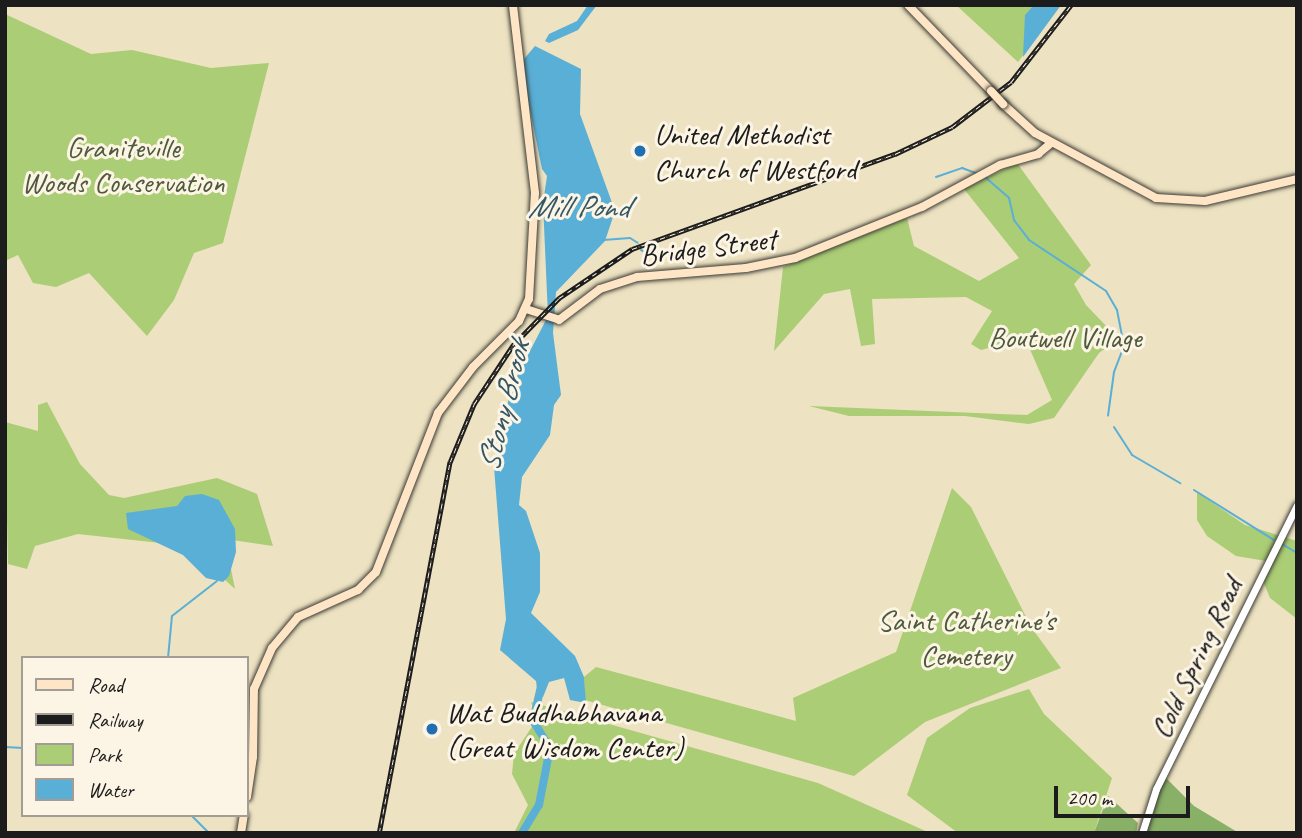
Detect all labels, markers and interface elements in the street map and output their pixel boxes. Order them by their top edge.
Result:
place label: United Methodist Church of Westford [654,116,857,186]
park label: Graniteville Woods Conservation [22,129,224,200]
marker: United Methodist Church of Westford [632,143,648,159]
water label: Mill Pond [528,188,628,226]
street label: Bridge Street [638,221,778,273]
park label: Boutwell Village [989,319,1141,355]
water label: Stony Brook [469,337,539,475]
street label: Cold Spring Road [1142,572,1250,744]
park label: Saint Catherine's Cemetery [877,602,1055,672]
legend [21,656,248,817]
text: Road [88,672,123,698]
place label: Wat Buddhabhavana (Great Wisdom Center) [446,694,683,764]
text: Railway [88,707,142,733]
marker: Wat Buddhabhavana (Great Wisdom Center) [424,721,440,737]
text: Park [88,742,121,768]
scale bar [1057,772,1194,816]
text: Water [88,777,134,803]
text: 200 m [1067,785,1112,811]

